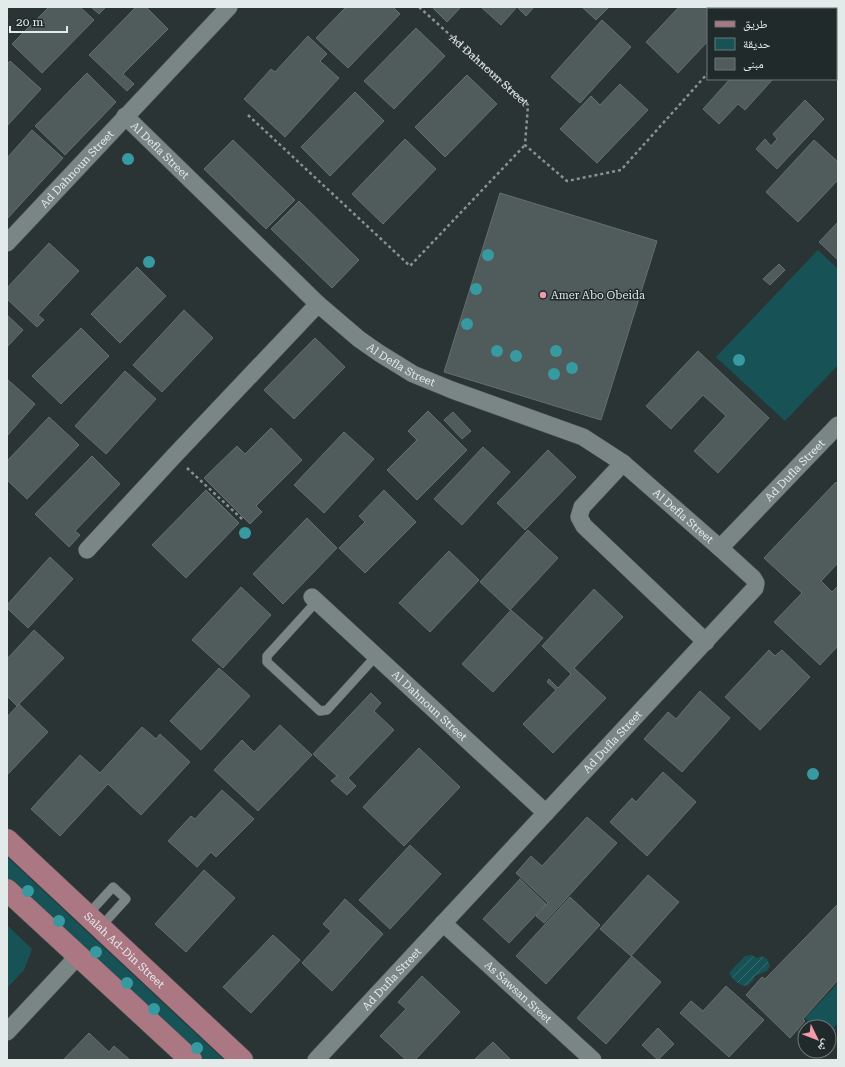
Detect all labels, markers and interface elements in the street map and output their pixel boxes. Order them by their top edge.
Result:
scale bar [10,8,67,34]
legend [707,8,837,80]
text: 20 m [16,15,43,29]
text: طريق [743,17,768,31]
street label: Ad Dahnoun Street [447,31,531,109]
text: حديقة [743,37,771,51]
text: مبنى [743,57,764,71]
street label: Al Defla Street [128,119,192,181]
street label: Ad Dahnoun Street [37,127,116,210]
place label: Amer Abo Obeida [551,289,645,302]
marker: Amer Abo Obeida [538,290,548,300]
street label: Al Defla Street [365,340,437,389]
street label: Ad Dufla Street [762,437,827,504]
street label: Al Defla Street [650,486,716,546]
street label: Al Dahnoun Street [389,668,470,744]
street label: Ad Dufla Street [580,708,644,775]
street label: Salah Ad-Din Street [82,909,167,991]
street label: Ad Dufla Street [359,945,424,1013]
street label: As Sawsan Sreet [482,958,555,1026]
north arrow [797,1019,837,1059]
text: ش [814,1036,833,1054]

